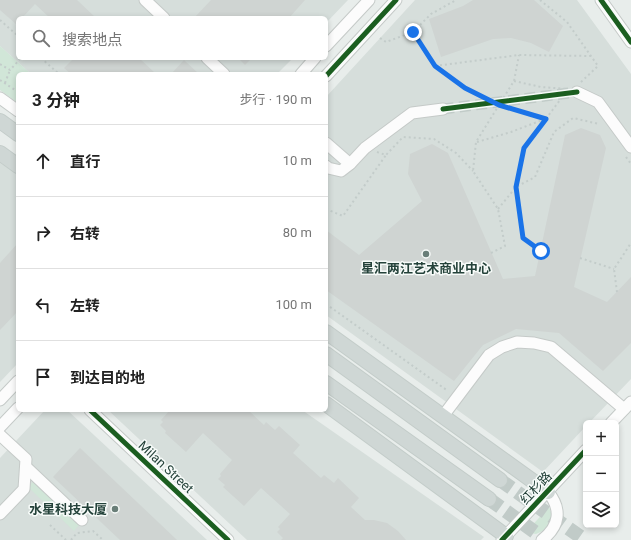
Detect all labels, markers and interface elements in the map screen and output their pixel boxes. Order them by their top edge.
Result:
search box [16,16,328,60]
route end [404,23,422,41]
icon: search [30,27,52,49]
text: 搜索地点 [62,31,122,49]
text: 3 分钟 [32,90,80,110]
text: 步行 · 190 m [240,92,312,107]
icon: ahead [32,150,54,172]
text: 直行 [70,153,100,171]
text: 10 m [283,153,312,168]
icon: right [32,222,54,244]
text: 右转 [70,225,100,243]
text: 80 m [283,225,312,240]
route start [532,242,550,260]
marker: 星汇两江艺术商业中心 [421,249,431,259]
place label: 星汇两江艺术商业中心 [361,261,491,276]
icon: left [32,294,54,316]
text: 左转 [70,297,100,315]
text: 100 m [275,297,312,312]
icon: arrive [32,366,54,388]
text: 到达目的地 [70,369,145,387]
map controls [583,420,619,528]
button: + [583,420,619,456]
street label: Milan Street [135,438,197,496]
button: − [583,456,619,492]
street label: 红杉路 [517,469,555,507]
button: layers [583,492,619,528]
place label: 水星科技大厦 [29,502,107,517]
marker: 水星科技大厦 [110,504,120,514]

